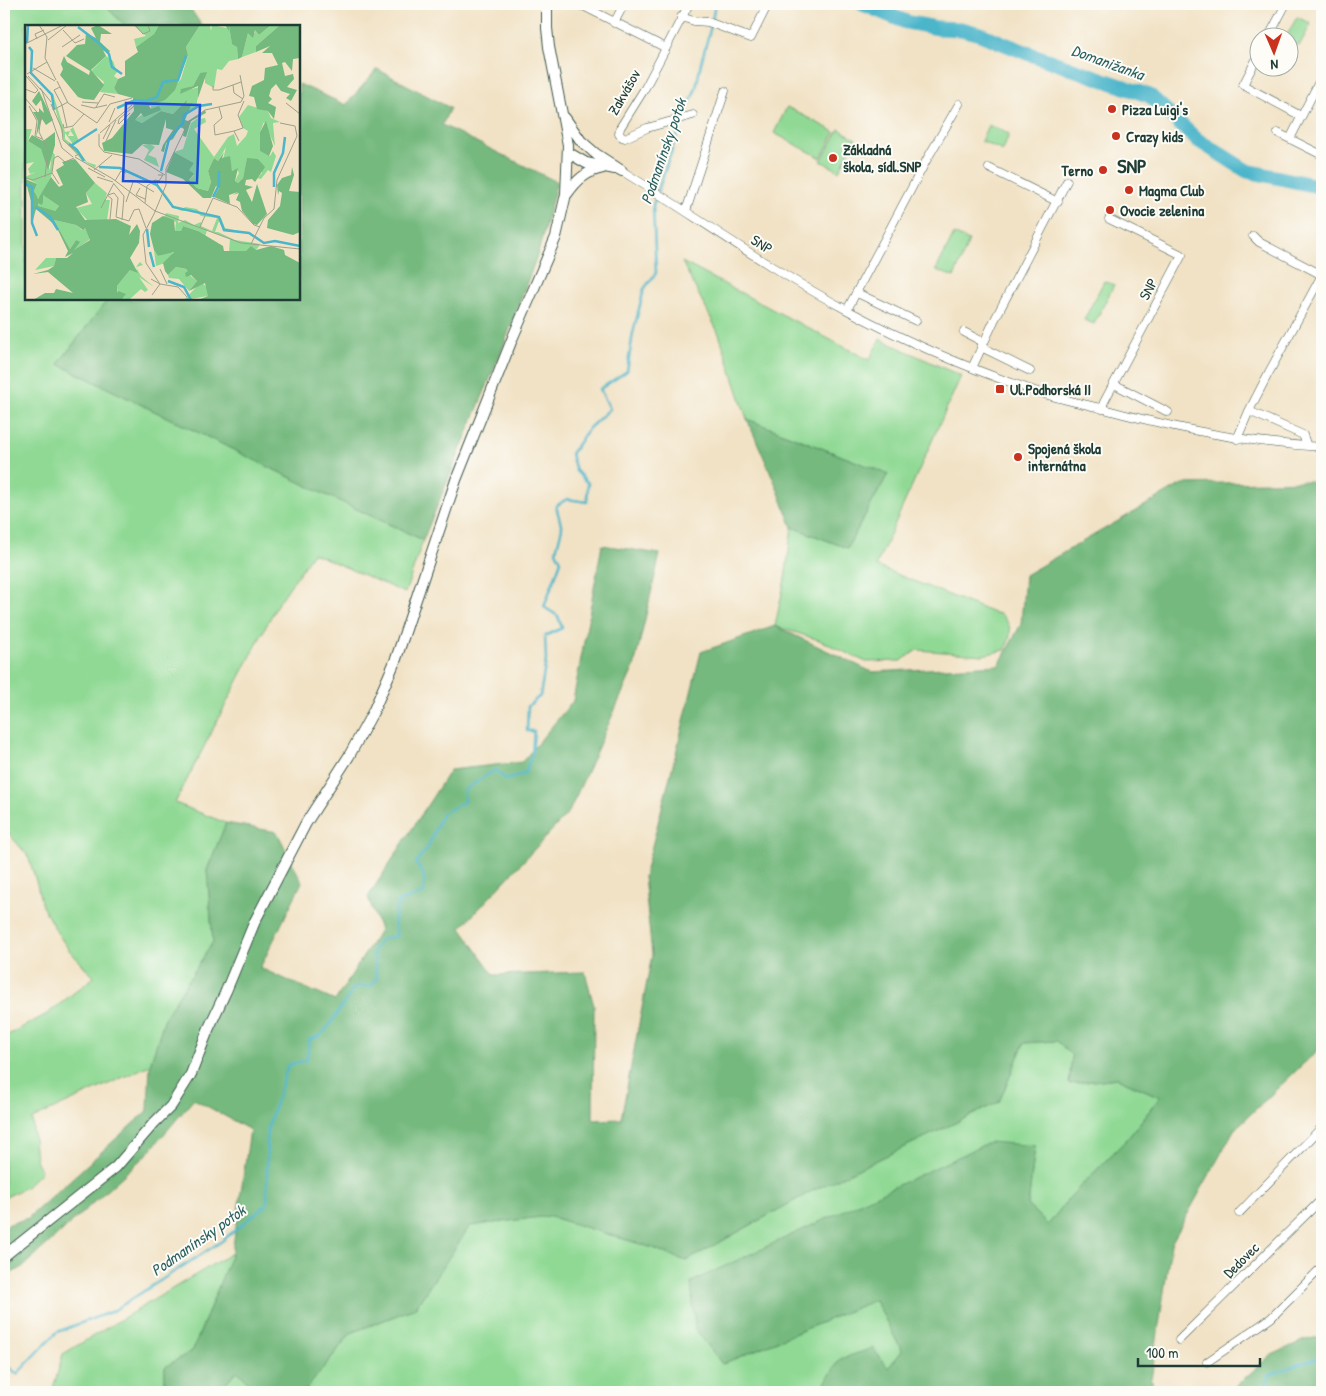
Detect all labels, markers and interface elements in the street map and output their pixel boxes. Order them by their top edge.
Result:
inset map [25,25,300,300]
north arrow [1248,28,1298,78]
water label: Domanižanka [1069,39,1149,86]
text: N [1270,56,1279,75]
street label: Zakvášov [603,65,645,119]
water label: Podmanínsky potok [635,94,692,207]
place label: Pizza Luigi's [1122,99,1188,121]
marker: Pizza Luigi's [1106,103,1118,115]
place label: Crazy kids [1126,126,1184,148]
marker: Crazy kids [1110,130,1122,142]
place label: Základná škola, sídl.SNP [843,139,922,177]
marker: Základná škola, sídl.SNP [827,152,839,164]
district label: SNP [1117,152,1147,179]
place label: Terno [1060,160,1093,181]
marker: Terno [1097,164,1109,176]
place label: Magma Club [1139,180,1204,202]
marker: Magma Club [1123,184,1135,196]
place label: Ovocie zelenina [1120,200,1204,221]
marker: Ovocie zelenina [1104,204,1116,216]
street label: SNP [747,229,777,259]
street label: SNP [1134,274,1162,304]
place label: Ul.Podhorská II [1010,379,1091,400]
marker: Ul.Podhorská II [994,383,1006,395]
place label: Spojená škola internátna [1028,438,1101,476]
marker: Spojená škola internátna [1012,451,1024,463]
water label: Podmanínsky potok [146,1198,251,1281]
street label: Dedovec [1218,1237,1264,1283]
scale bar [1138,1336,1261,1368]
text: 100 m [1146,1342,1179,1363]

